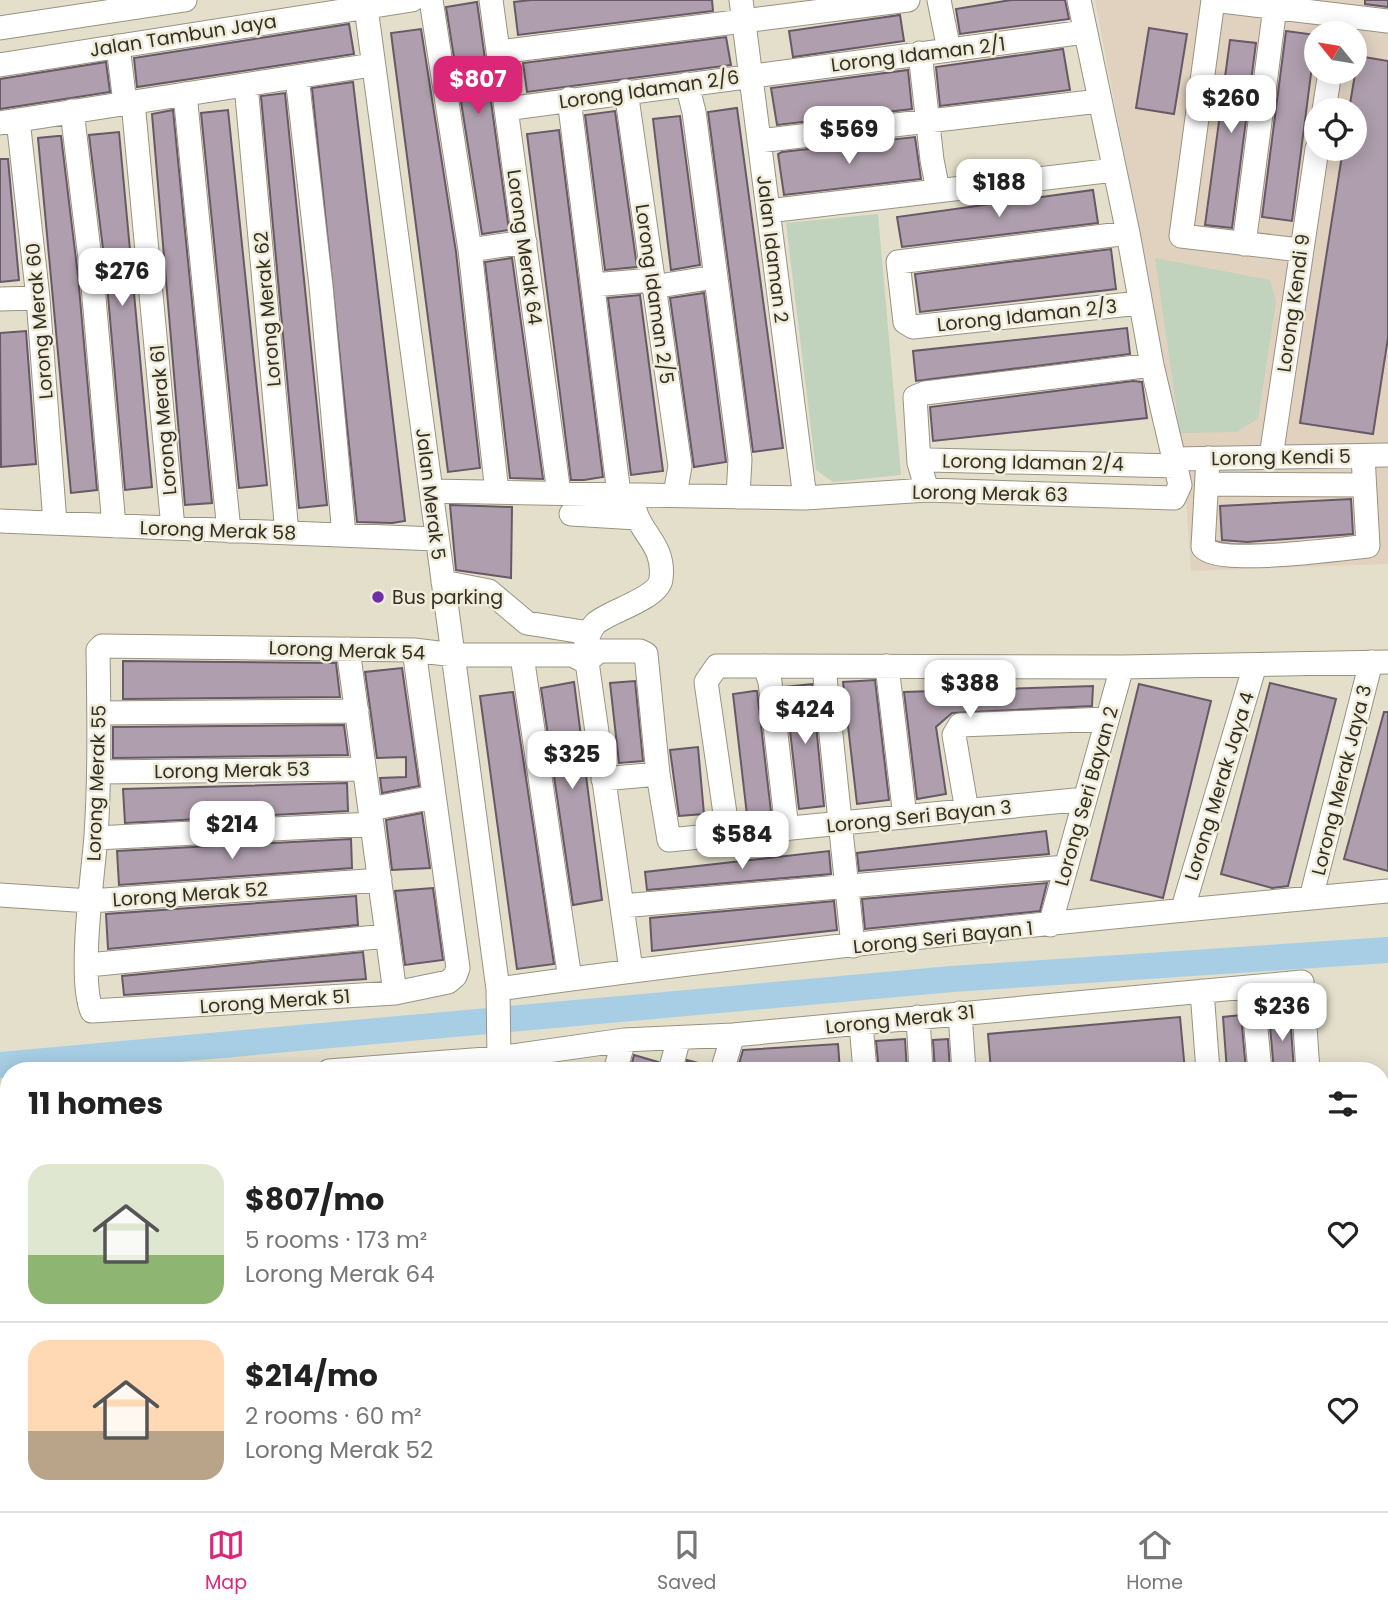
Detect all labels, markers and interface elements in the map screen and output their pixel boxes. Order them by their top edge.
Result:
street label: Jalan Tambun Jaya [88,7,279,64]
north arrow [1304,21,1367,84]
map controls [1304,21,1367,161]
street label: Lorong Idaman 2/1 [829,30,1007,79]
pin: $807 [437,57,519,116]
text: $807 [449,63,507,95]
street label: Lorong Idaman 2/6 [557,63,741,116]
pin: $260 [1190,76,1272,135]
text: $260 [1202,82,1260,114]
button: locate [1304,98,1367,161]
pin: $569 [808,106,890,166]
text: $569 [820,113,878,145]
pin: $188 [958,160,1040,219]
text: $188 [972,166,1026,198]
street label: Lorong Merak 64 [500,168,549,327]
street label: Jalan Idaman 2 [750,174,795,325]
street label: Lorong Idaman 2/5 [628,202,681,386]
street label: Lorong Merak 62 [247,230,288,388]
street label: Lorong Kendi 9 [1270,232,1317,374]
street label: Lorong Merak 60 [19,242,60,400]
pin: $276 [81,248,163,308]
text: $276 [94,255,150,287]
street label: Lorong Idaman 2/3 [936,293,1118,338]
street label: Lorong Merak 61 [143,344,184,496]
street label: Jalan Merak 5 [409,427,452,561]
street label: Lorong Kendi 5 [1211,443,1351,472]
street label: Lorong Idaman 2/4 [942,447,1124,478]
street label: Lorong Merak 63 [912,479,1068,508]
street label: Lorong Merak 58 [139,514,297,547]
place label: Bus parking [392,584,503,611]
marker: Bus parking [370,589,386,605]
street label: Lorong Merak 54 [268,634,426,667]
pin: $388 [929,660,1011,720]
text: $388 [941,667,999,699]
street label: Lorong Merak Jaya 3 [1305,682,1378,878]
pin: $424 [764,686,846,746]
street label: Lorong Merak Jaya 4 [1178,688,1261,884]
text: $424 [775,693,835,725]
street label: Lorong Seri Bayan 2 [1048,703,1125,889]
street label: Lorong Merak 55 [80,704,113,862]
pin: $325 [531,732,613,791]
text: $325 [543,738,601,770]
street label: Lorong Merak 53 [154,756,310,785]
street label: Lorong Seri Bayan 3 [825,793,1013,840]
pin: $214 [191,802,273,861]
text: $214 [206,808,258,840]
pin: $584 [701,812,783,871]
text: $584 [712,818,772,850]
street label: Lorong Merak 52 [112,876,269,913]
street label: Lorong Seri Bayan 1 [852,915,1034,960]
street label: Lorong Merak 51 [199,983,351,1020]
pin: $236 [1241,984,1323,1043]
text: $236 [1254,990,1310,1022]
street label: Lorong Merak 31 [824,998,976,1041]
text: 11 homes [28,1082,163,1125]
icon: filters [1324,1085,1362,1123]
text: $807/mo [245,1178,384,1221]
icon: home [84,1192,168,1276]
icon: heart [1324,1215,1362,1253]
text: 5 rooms · 173 m² [245,1224,427,1256]
text: Lorong Merak 64 [245,1258,435,1290]
text: $214/mo [245,1354,378,1397]
icon: home [84,1368,168,1452]
icon: heart [1324,1391,1362,1429]
text: 2 rooms · 60 m² [245,1400,422,1432]
text: Lorong Merak 52 [245,1434,433,1466]
tab: Map [205,1526,247,1597]
tab: Saved [657,1526,716,1597]
tab: Home [1126,1526,1183,1597]

